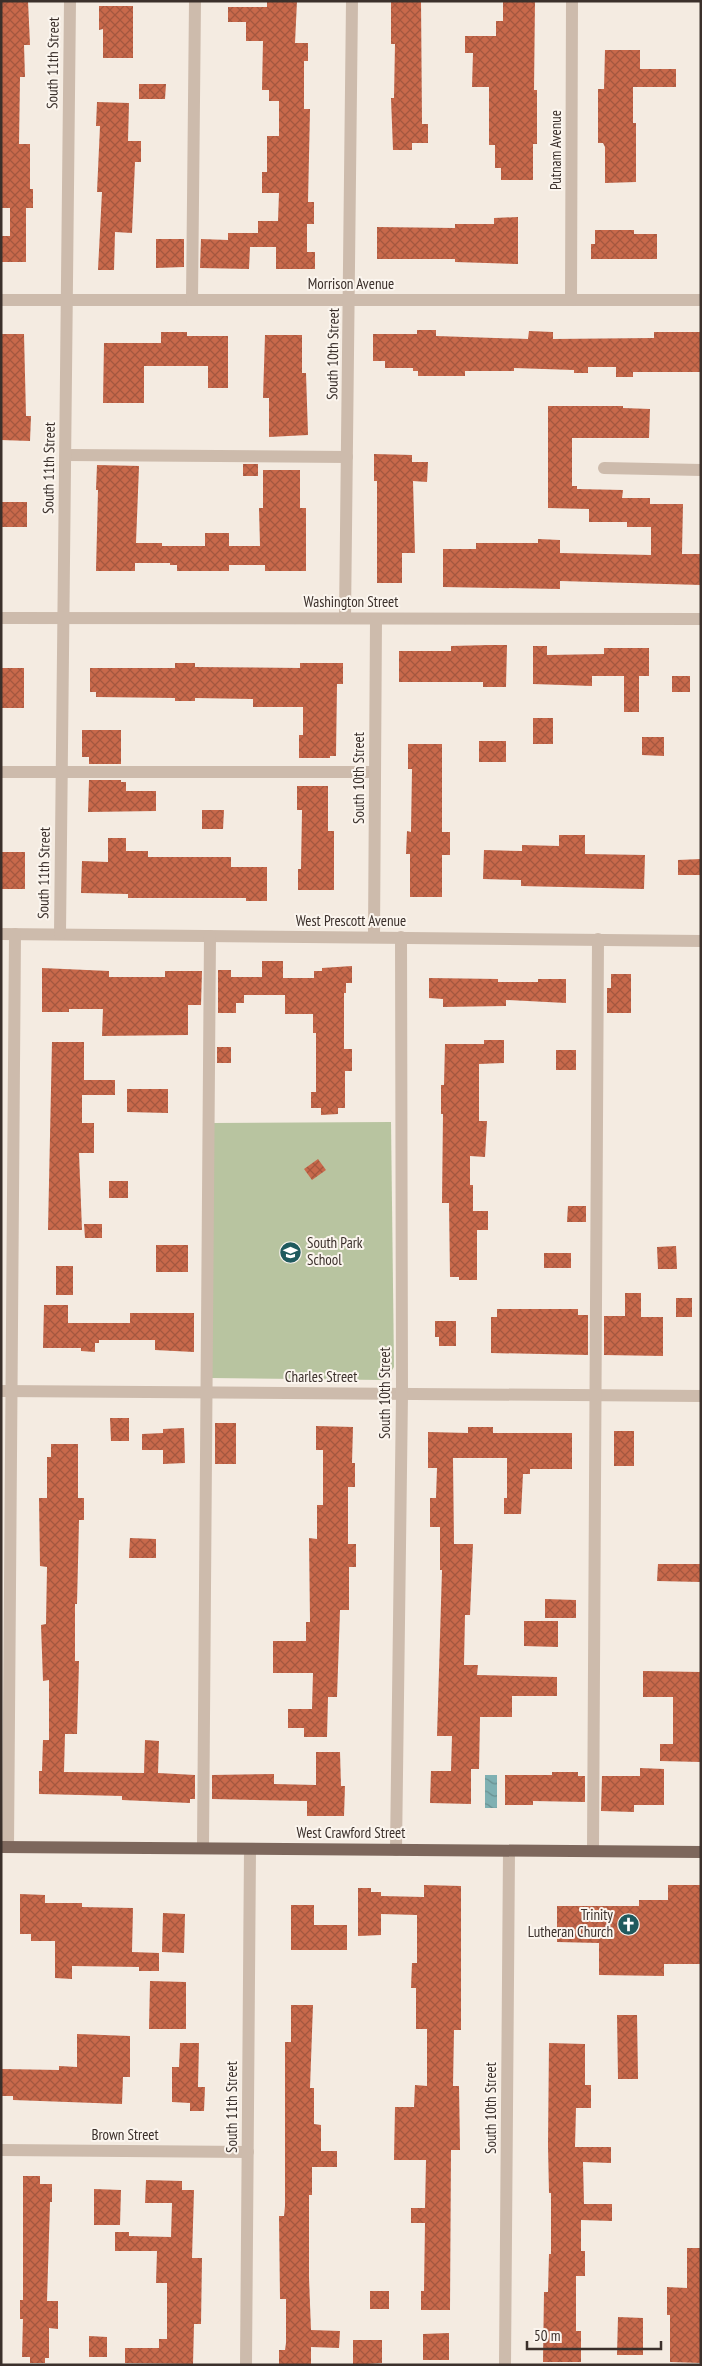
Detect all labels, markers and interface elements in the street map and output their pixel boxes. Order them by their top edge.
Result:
street label: South 11th Street [42,17,63,109]
street label: Putnam Avenue [546,110,565,190]
street label: Morrison Avenue [308,274,394,293]
street label: South 10th Street [322,308,343,400]
street label: South 11th Street [38,422,59,514]
street label: Washington Street [304,592,398,611]
street label: South 10th Street [349,732,368,824]
street label: South 11th Street [33,827,54,919]
street label: West Prescott Avenue [296,911,406,930]
place label: South Park School [307,1233,363,1269]
school or university icon: South Park School [279,1240,303,1264]
street label: South 10th Street [375,1347,394,1439]
street label: Charles Street [285,1367,357,1386]
street label: West Crawford Street [297,1823,405,1842]
place label: Trinity Lutheran Church [528,1905,613,1941]
church icon: Trinity Lutheran Church [617,1912,641,1936]
street label: South 11th Street [222,2061,241,2153]
street label: South 10th Street [481,2062,500,2154]
street label: Brown Street [91,2125,159,2144]
scale bar [527,2318,661,2350]
text: 50 m [534,2326,560,2345]

